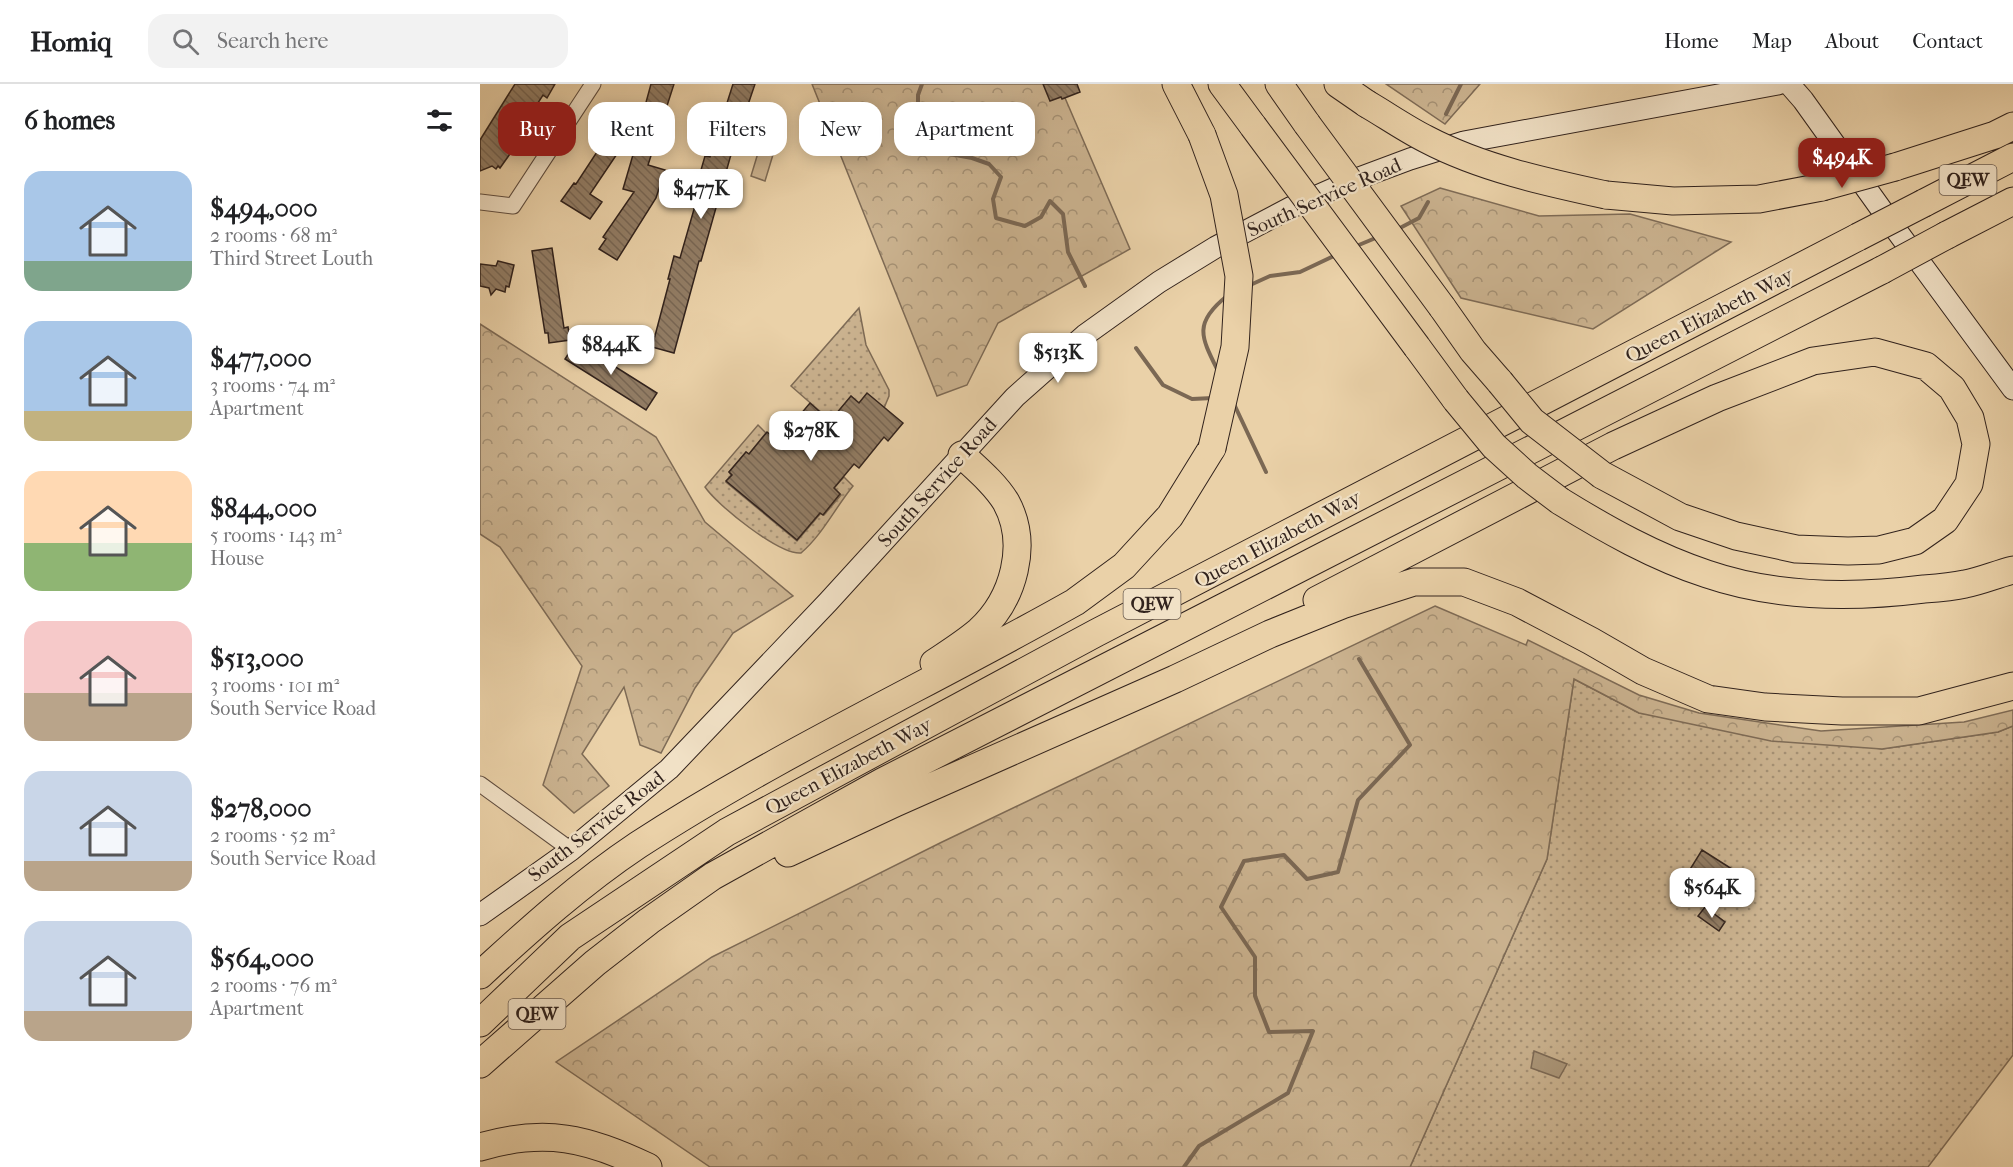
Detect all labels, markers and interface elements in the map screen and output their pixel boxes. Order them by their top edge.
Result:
search box [148,14,568,68]
text: Homiq [30,25,112,58]
icon: search [169,25,202,58]
text: Search here [217,28,328,54]
text: Home [1664,29,1719,53]
text: Map [1752,29,1792,53]
text: About [1825,29,1879,53]
text: Contact [1912,29,1983,53]
chip: Buy [498,102,576,156]
chip: Rent [588,102,675,156]
chip: Filters [687,102,787,156]
chip: New [799,102,882,156]
chip: Apartment [894,102,1035,156]
icon: filters [423,104,456,137]
text: 6 homes [24,105,115,136]
pin: $494K [1800,138,1884,189]
text: $494K [1812,146,1872,169]
street label: South Service Road [1244,153,1406,242]
road number: QEW [1940,165,1996,195]
pin: $477K [659,169,743,220]
text: $477K [673,177,729,200]
text: $494,000 [210,193,318,224]
icon: home [72,195,144,267]
text: 2 rooms · 68 m² [210,224,337,247]
text: Third Street Louth [210,247,373,270]
street label: Queen Elizabeth Way [1622,263,1798,368]
pin: $844K [569,325,653,376]
text: $844K [581,333,641,356]
pin: $513K [1016,333,1100,384]
text: $513K [1033,341,1083,364]
text: $477,000 [210,343,312,374]
icon: home [72,345,144,417]
text: 3 rooms · 74 m² [210,374,335,397]
text: Apartment [210,397,304,420]
pin: $278K [769,411,853,462]
street label: South Service Road [873,412,1002,552]
text: $278K [783,419,839,442]
street label: Queen Elizabeth Way [1190,485,1365,593]
text: $844,000 [210,493,317,524]
icon: home [72,495,144,567]
text: 5 rooms · 143 m² [210,524,342,547]
text: House [210,547,264,570]
road number: QEW [1124,589,1180,619]
text: $513,000 [210,643,304,674]
icon: home [72,645,144,717]
text: 3 rooms · 101 m² [210,674,339,697]
text: South Service Road [210,697,376,720]
street label: Queen Elizabeth Way [761,712,936,820]
street label: South Service Road [524,765,670,887]
text: $278,000 [210,793,312,824]
icon: home [72,795,144,867]
text: 2 rooms · 52 m² [210,824,335,847]
text: South Service Road [210,847,376,870]
pin: $564K [1670,868,1754,919]
text: $564K [1684,876,1740,899]
text: $564,000 [210,943,314,974]
icon: home [72,945,144,1017]
text: 2 rooms · 76 m² [210,974,337,997]
text: Apartment [210,997,304,1020]
road number: QEW [508,999,566,1029]

